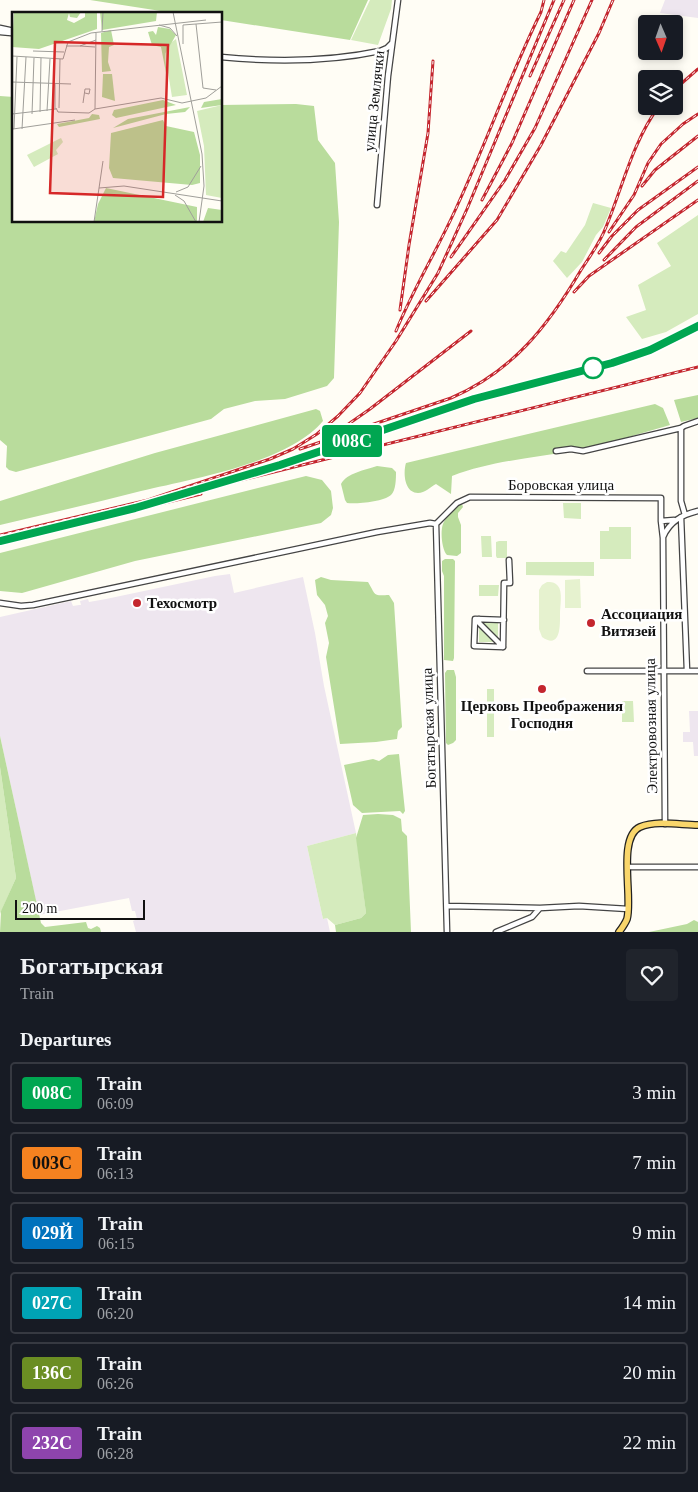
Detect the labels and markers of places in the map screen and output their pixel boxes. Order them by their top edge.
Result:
unlabelled marker [582,357,604,379]
place label: Техосмотр [147,595,217,611]
marker: Техосмотр [131,597,143,609]
place label: Ассоциация Витязей [601,606,682,639]
marker: Ассоциация Витязей [585,617,597,629]
marker: Церковь Преображения Господня [536,683,548,695]
place label: Церковь Преображения Господня [461,698,623,731]

